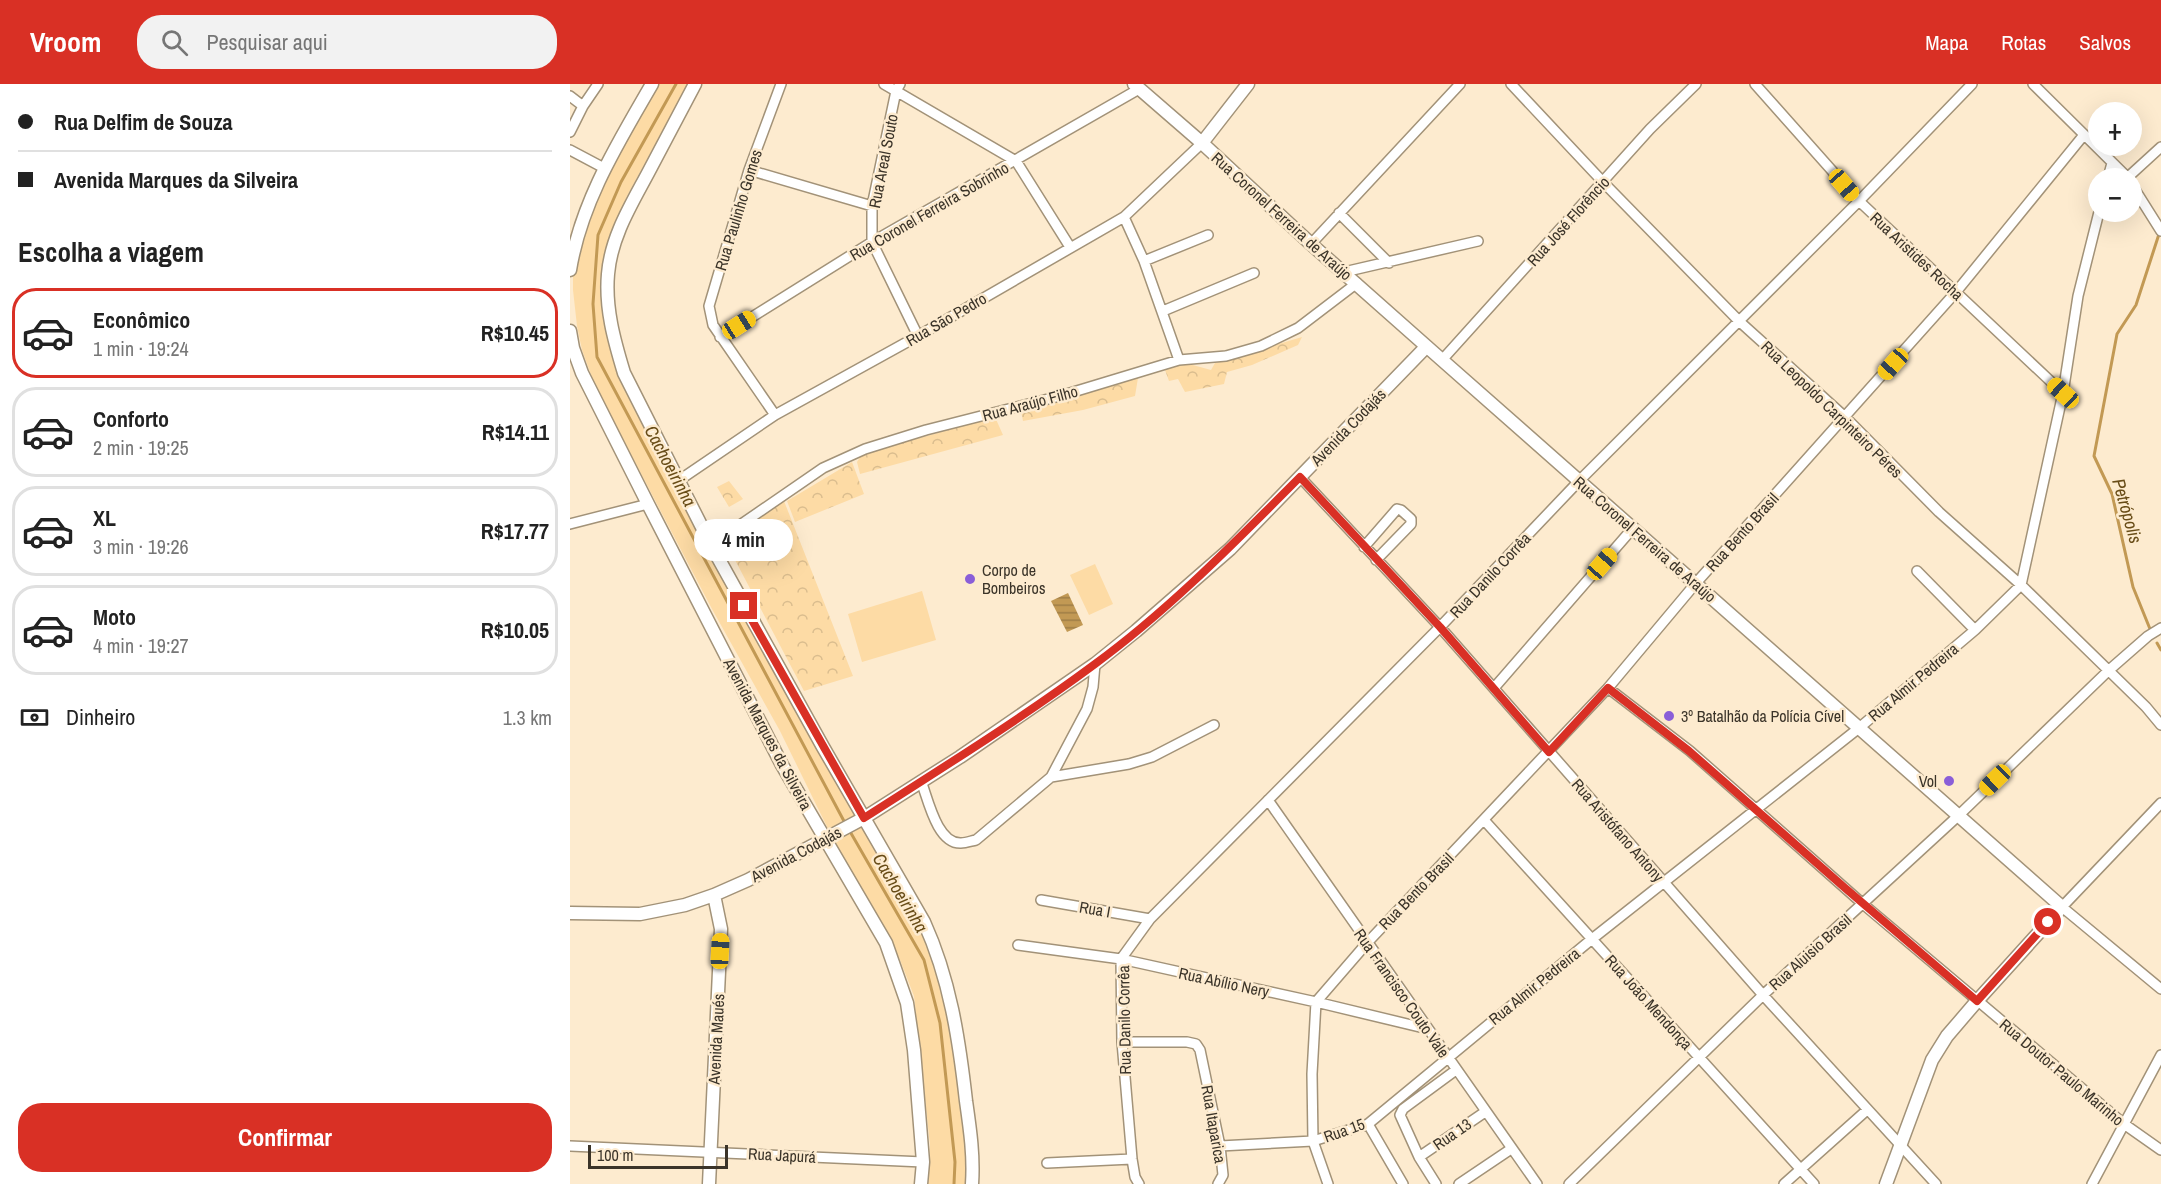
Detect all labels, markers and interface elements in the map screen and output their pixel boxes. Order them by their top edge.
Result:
search box [137,15,557,69]
text: Vroom [30,23,101,61]
icon: search [158,26,191,59]
text: Pesquisar aqui [206,27,328,57]
text: Mapa [1925,28,1968,57]
text: Rotas [2001,28,2046,57]
text: Salvos [2079,28,2131,57]
map controls [2088,102,2142,222]
button: + [2088,102,2142,156]
text: Rua Delfim de Souza [54,107,232,137]
street label: Rua Areal Souto [863,112,903,210]
street label: Rua Paulinho Gomes [709,147,767,273]
street label: Rua Coronel Ferreira de Araújo [1207,147,1357,285]
street label: Rua Coronel Ferreira Sobrinho [845,156,1013,266]
text: Avenida Marques da Silveira [54,165,298,195]
car [1825,166,1863,204]
button: − [2088,168,2142,222]
street label: Rua José Florêncio [1522,171,1614,271]
street label: Rua Aristides Rocha [1865,207,1969,306]
text: Escolha a viagem [18,234,204,270]
street label: Rua São Pedro [902,287,990,351]
text: Econômico [93,305,190,335]
icon: car [21,306,75,360]
car [719,308,759,342]
text: R$10.45 [481,318,549,348]
text: 1 min · 19:24 [93,335,189,362]
street label: Rua Leopoldo Carpinteiro Péres [1756,335,1908,483]
car [1874,345,1912,383]
car [2044,374,2082,412]
street label: Rua Araújo Filho [980,380,1080,426]
street label: Avenida Codajás [1305,383,1391,471]
text: Conforto [93,404,169,434]
icon: car [21,405,75,459]
text: R$14.11 [482,417,549,447]
water label: Cachoeirinha [639,421,702,511]
text: 2 min · 19:25 [93,434,189,461]
street label: Rua Coronel Ferreira de Araújo [1569,471,1721,607]
water label: Petrópolis [2106,475,2149,546]
street label: Rua Bento Brasil [1701,488,1783,576]
text: XL [93,503,116,533]
icon: car [21,504,75,558]
text: R$17.77 [481,516,549,546]
callout: 4 min [694,519,794,561]
text: 4 min [722,526,765,553]
street label: Rua Danilo Corrêa [1445,527,1536,623]
text: 3 min · 19:26 [93,533,189,560]
car [1583,545,1621,583]
place label: Corpo de Bombeiros [982,559,1045,599]
marker: Corpo de Bombeiros [963,572,977,586]
route end [730,592,757,619]
text: Moto [93,602,136,632]
icon: car [21,603,75,657]
text: R$10.05 [481,615,549,645]
text: 4 min · 19:27 [93,632,189,659]
street label: Rua Almir Pedreira [1863,637,1963,726]
street label: Avenida Marques da Silveira [718,653,818,814]
icon: cash [18,701,51,734]
text: Dinheiro [66,702,135,732]
text: 1.3 km [503,704,552,731]
place label: 3º Batalhão da Polícia Cível [1681,705,1844,727]
marker: 3º Batalhão da Polícia Cível [1662,709,1676,723]
car [1976,761,2014,799]
place label: Vol [1919,770,1937,792]
street label: Rua Aristófano Antony [1567,774,1669,887]
marker: Vol [1942,774,1956,788]
street label: Avenida Codajás [746,821,845,888]
water label: Cachoeirinha [867,848,934,937]
street label: Rua Bento Brasil [1374,848,1458,934]
street label: Rua I [1078,895,1112,923]
route start [2034,908,2061,935]
street label: Rua Aluisio Brasil [1764,909,1856,995]
street label: Rua Francisco Couto Vale [1349,924,1455,1062]
car [710,933,730,969]
street label: Rua Almir Pedreira [1484,942,1585,1030]
street label: Rua João Mendonça [1600,950,1698,1055]
street label: Rua Abílio Nery [1177,962,1272,1002]
street label: Rua Danilo Corrêa [1112,964,1136,1075]
street label: Avenida Maués [703,993,729,1086]
street label: Rua Doutor Paulo Marinho [1995,1013,2129,1131]
street label: Rua Itaparica [1196,1083,1232,1165]
button: Confirmar [18,1103,552,1172]
street label: Rua 15 [1320,1112,1368,1148]
street label: Rua 13 [1428,1113,1476,1155]
scale bar [588,1142,728,1170]
street label: Rua Japurá [748,1142,817,1168]
text: 100 m [597,1144,633,1166]

